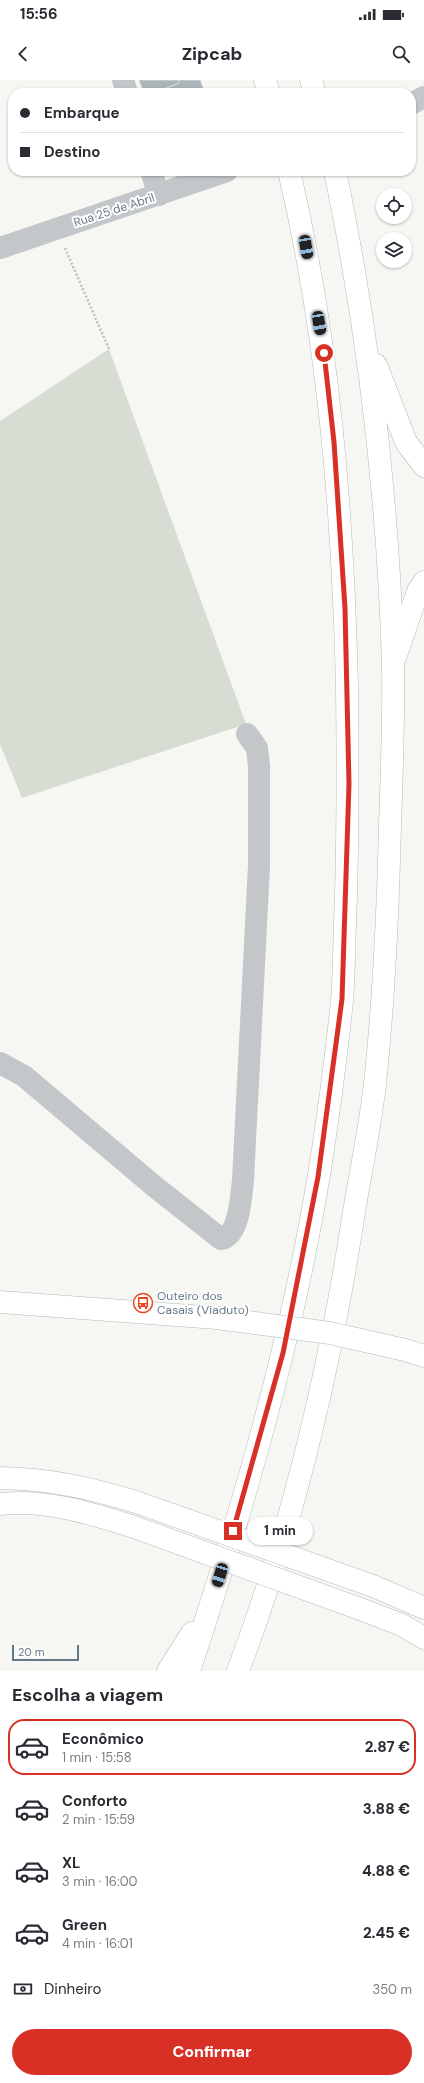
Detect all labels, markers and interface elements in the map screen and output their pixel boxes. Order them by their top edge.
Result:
text: 15:56 [20,4,57,24]
text: Zipcab [182,42,242,66]
icon: back [12,43,34,65]
icon: search [390,43,412,65]
text: Embarque [44,103,120,123]
text: Destino [44,142,100,162]
map controls [376,188,412,268]
button: locate [376,188,412,224]
street label: Rua 25 de Abril [72,189,156,231]
button: layers [376,232,412,268]
car [298,234,314,260]
car [311,310,327,336]
route start [315,344,333,362]
place label: Outeiro dos Casais (Viaduto) [157,1288,249,1318]
bus stop icon: Outeiro dos Casais (Viaduto) [132,1292,154,1314]
callout: 1 min [247,1517,313,1545]
route end [224,1522,242,1540]
text: 1 min [264,1522,296,1539]
car [211,1562,229,1588]
scale bar [12,1643,79,1662]
text: 20 m [18,1645,44,1659]
text: Escolha a viagem [12,1683,163,1707]
icon: car [14,1729,50,1765]
text: Econômico [62,1729,144,1749]
text: 2.87 € [365,1737,410,1757]
text: 1 min · 15:58 [62,1749,132,1766]
icon: car [14,1791,50,1827]
text: Conforto [62,1791,127,1811]
text: 3.88 € [363,1799,410,1819]
text: 2 min · 15:59 [62,1811,135,1828]
icon: car [14,1853,50,1889]
text: XL [62,1853,80,1873]
text: 4.88 € [362,1861,410,1881]
text: 3 min · 16:00 [62,1873,137,1890]
icon: car [14,1915,50,1951]
text: Green [62,1915,107,1935]
text: 2.45 € [363,1923,410,1943]
text: 4 min · 16:01 [62,1935,133,1952]
icon: cash [12,1978,34,2000]
text: Dinheiro [44,1979,101,1999]
text: 350 m [372,1981,412,1998]
button: Confirmar [12,2029,412,2075]

